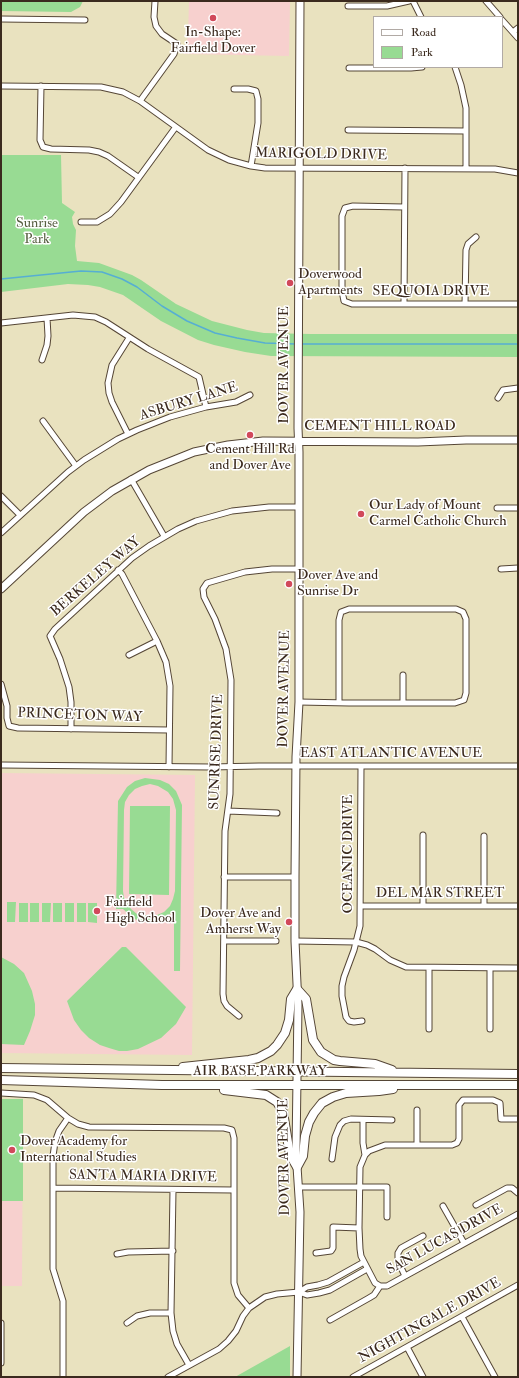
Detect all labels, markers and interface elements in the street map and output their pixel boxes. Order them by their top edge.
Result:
marker: In-Shape: Fairfield Dover [208,13,218,23]
legend [373,16,503,68]
place label: In-Shape: Fairfield Dover [170,25,256,58]
text: Road [411,25,436,40]
text: Park [411,45,433,60]
street label: MARIGOLD DRIVE [255,145,387,165]
park label: Sunrise Park [16,216,58,248]
place label: Doverwood Apartments [298,267,363,300]
marker: Doverwood Apartments [285,278,295,288]
street label: SEQUOIA DRIVE [373,284,489,300]
street label: DOVER AVENUE [277,306,293,424]
street label: ASBURY LANE [138,379,240,425]
street label: CEMENT HILL ROAD [304,419,456,435]
marker: Cement Hill Rd and Dover Ave [245,430,255,440]
place label: Cement Hill Rd and Dover Ave [205,442,295,474]
place label: Our Lady of Mount Carmel Catholic Church [369,498,507,530]
marker: Our Lady of Mount Carmel Catholic Church [356,509,366,519]
street label: BERKELEY WAY [48,533,144,621]
place label: Dover Ave and Sunrise Dr [297,568,378,600]
marker: Dover Ave and Sunrise Dr [284,579,294,589]
street label: DOVER AVENUE [276,630,294,748]
street label: SUNRISE DRIVE [207,694,227,810]
street label: PRINCETON WAY [17,705,143,727]
street label: EAST ATLANTIC AVENUE [300,746,482,762]
street label: OCEANIC DRIVE [341,795,357,913]
street label: DEL MAR STREET [376,886,504,902]
place label: Fairfield High School [105,895,175,928]
marker: Fairfield High School [92,906,102,916]
place label: Dover Ave and Amherst Way [200,906,281,938]
marker: Dover Ave and Amherst Way [284,917,294,927]
street label: AIR BASE PARKWAY [193,1064,327,1080]
street label: DOVER AVENUE [276,1098,294,1216]
place label: Dover Academy for International Studies [20,1134,137,1166]
marker: Dover Academy for International Studies [7,1145,17,1155]
street label: SANTA MARIA DRIVE [69,1167,217,1187]
street label: SAN LUCAS DRIVE [384,1201,506,1279]
street label: NIGHTINGALE DRIVE [356,1275,504,1367]

